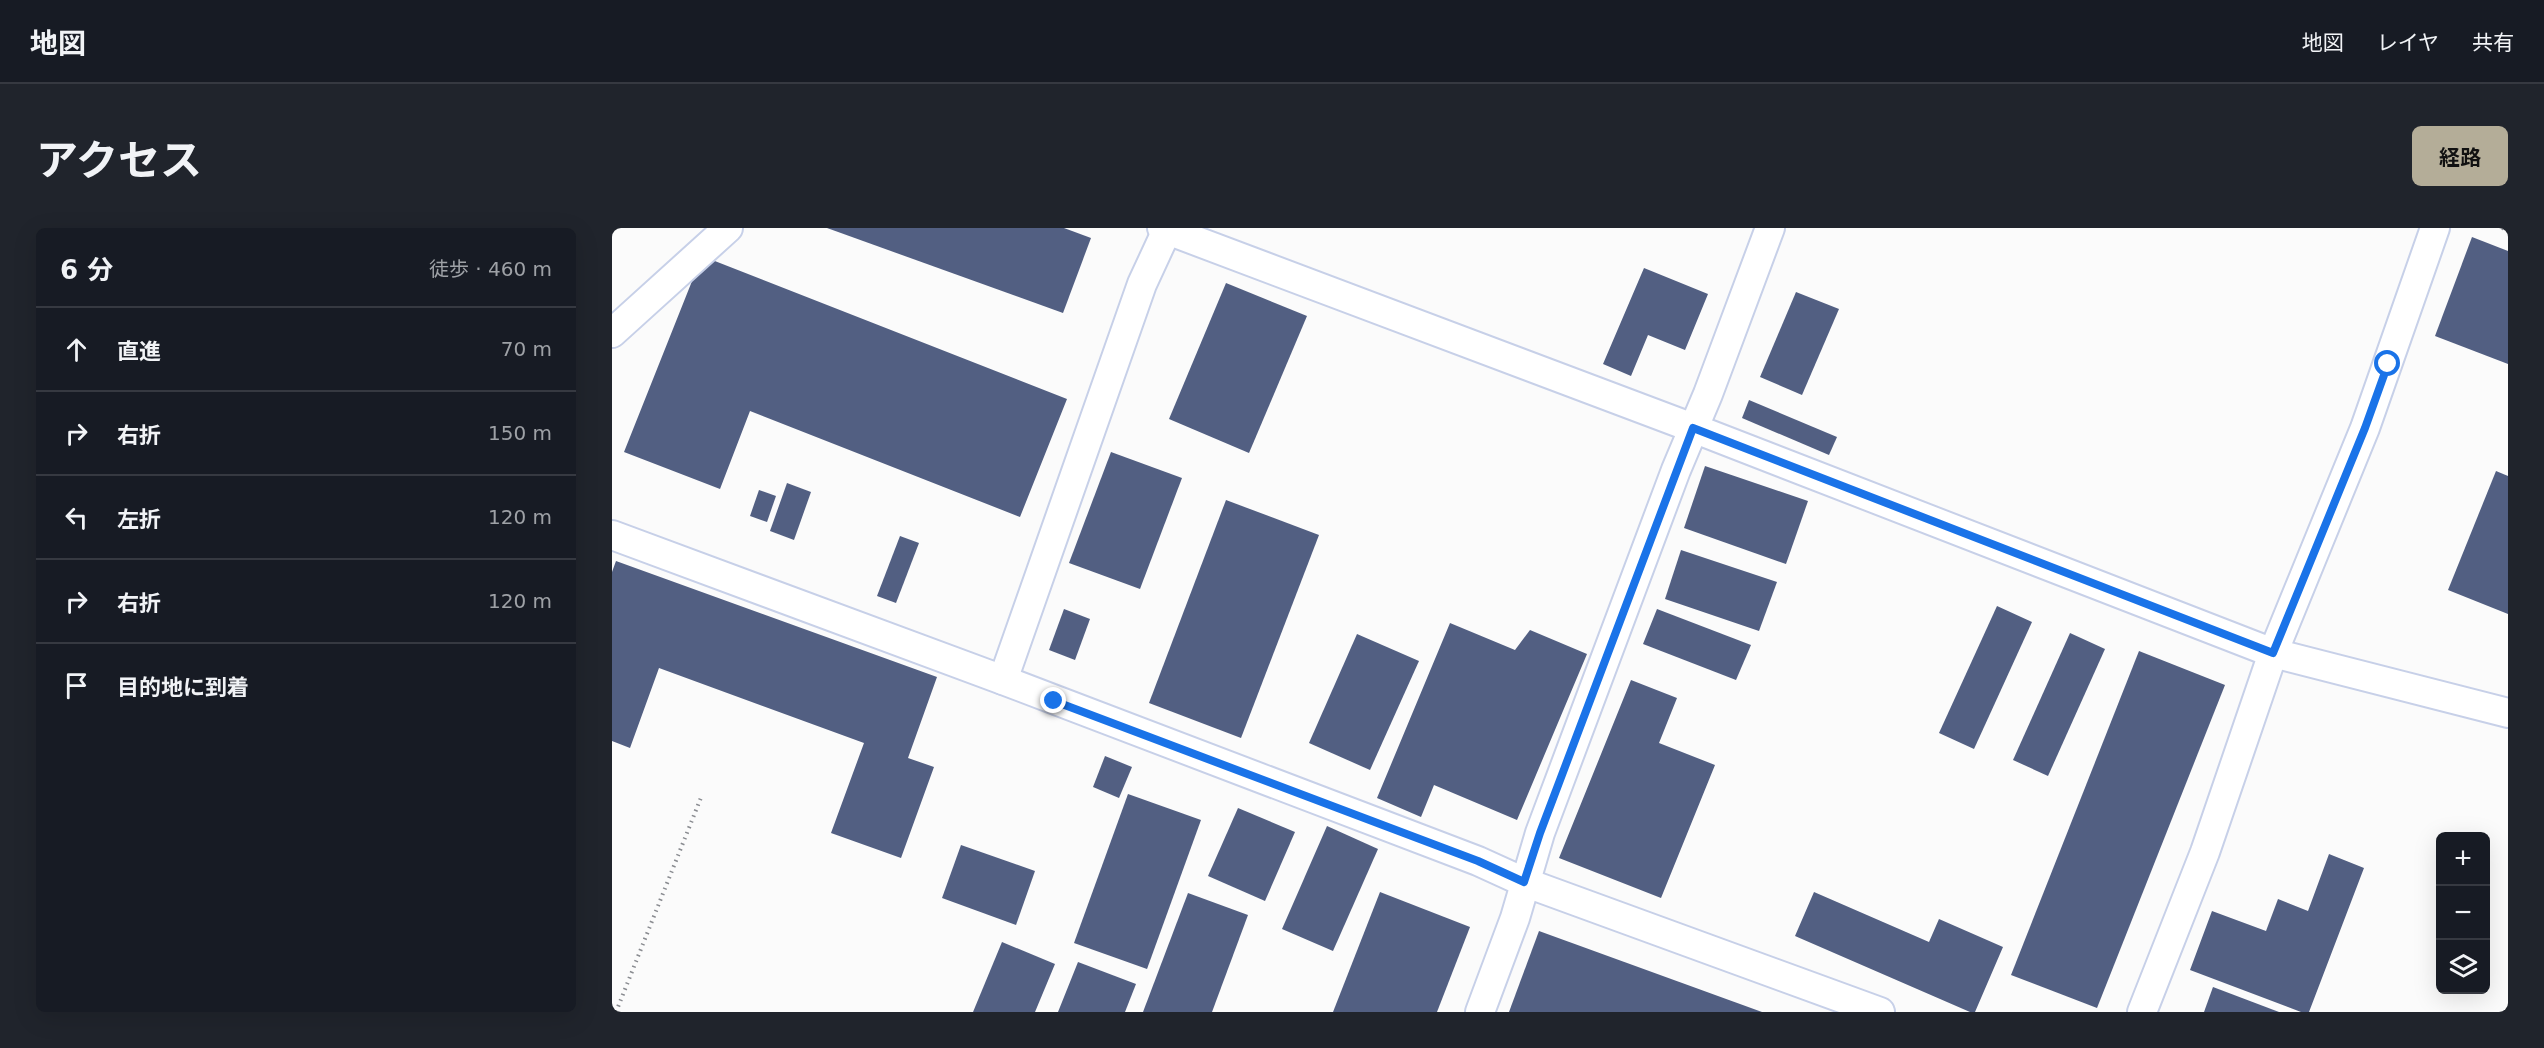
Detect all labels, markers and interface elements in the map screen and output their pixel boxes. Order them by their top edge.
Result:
text: 地図 [30,27,86,60]
text: 地図 [2302,31,2344,55]
text: レイヤ [2377,31,2439,55]
text: 共有 [2472,31,2514,55]
button: 経路 [2412,126,2508,186]
text: アクセス [36,136,202,185]
text: 6 分 [60,255,113,285]
text: 徒歩 · 460 m [429,257,552,281]
icon: ahead [60,333,93,366]
text: 70 m [501,337,552,361]
text: 直進 [117,339,161,364]
route start [2374,350,2400,376]
icon: right [60,417,93,450]
text: 150 m [488,421,552,445]
text: 右折 [117,423,161,448]
icon: left [60,501,93,534]
text: 120 m [488,505,552,529]
text: 左折 [117,507,161,532]
icon: right [60,585,93,618]
text: 120 m [488,589,552,613]
text: 右折 [117,591,161,616]
icon: arrive [60,669,93,702]
text: 目的地に到着 [117,675,249,700]
route end [1040,687,1066,713]
map controls [2436,832,2490,994]
button: + [2436,832,2490,886]
button: − [2436,886,2490,940]
button: layers [2436,940,2490,994]

